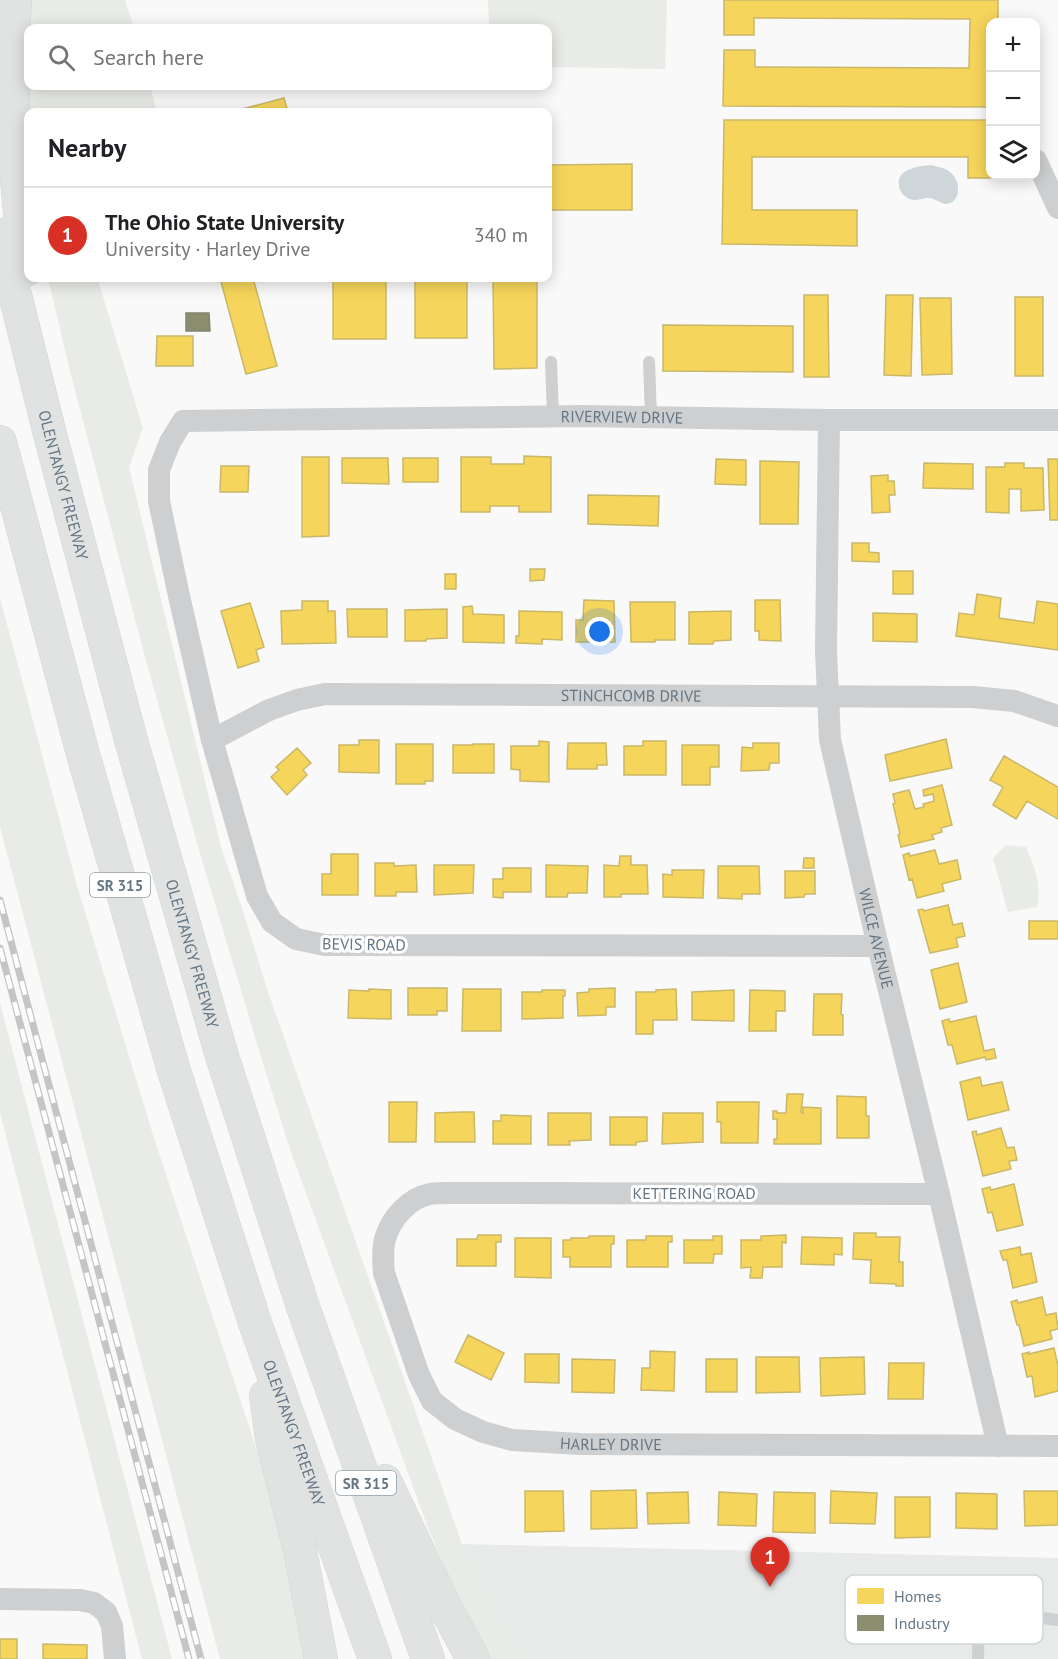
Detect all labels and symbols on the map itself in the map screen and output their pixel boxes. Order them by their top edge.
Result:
street label: RIVERVIEW DRIVE [561,406,683,428]
street label: OLENTANGY FREEWAY [34,408,93,562]
your location [585,617,614,646]
street label: STINCHCOMB DRIVE [561,685,702,706]
road number: SR 315 [90,873,150,897]
street label: OLENTANGY FREEWAY [162,877,223,1030]
street label: WILCE AVENUE [855,886,898,991]
street label: BEVIS ROAD [322,933,406,955]
street label: KETTERING ROAD [632,1183,756,1203]
street label: OLENTANGY FREEWAY [259,1357,330,1509]
street label: HARLEY DRIVE [560,1433,662,1454]
road number: SR 315 [336,1471,396,1495]
pin: 1 [750,1538,790,1587]
legend [845,1575,1043,1644]
text: Homes [894,1586,941,1606]
text: Industry [894,1613,950,1633]

